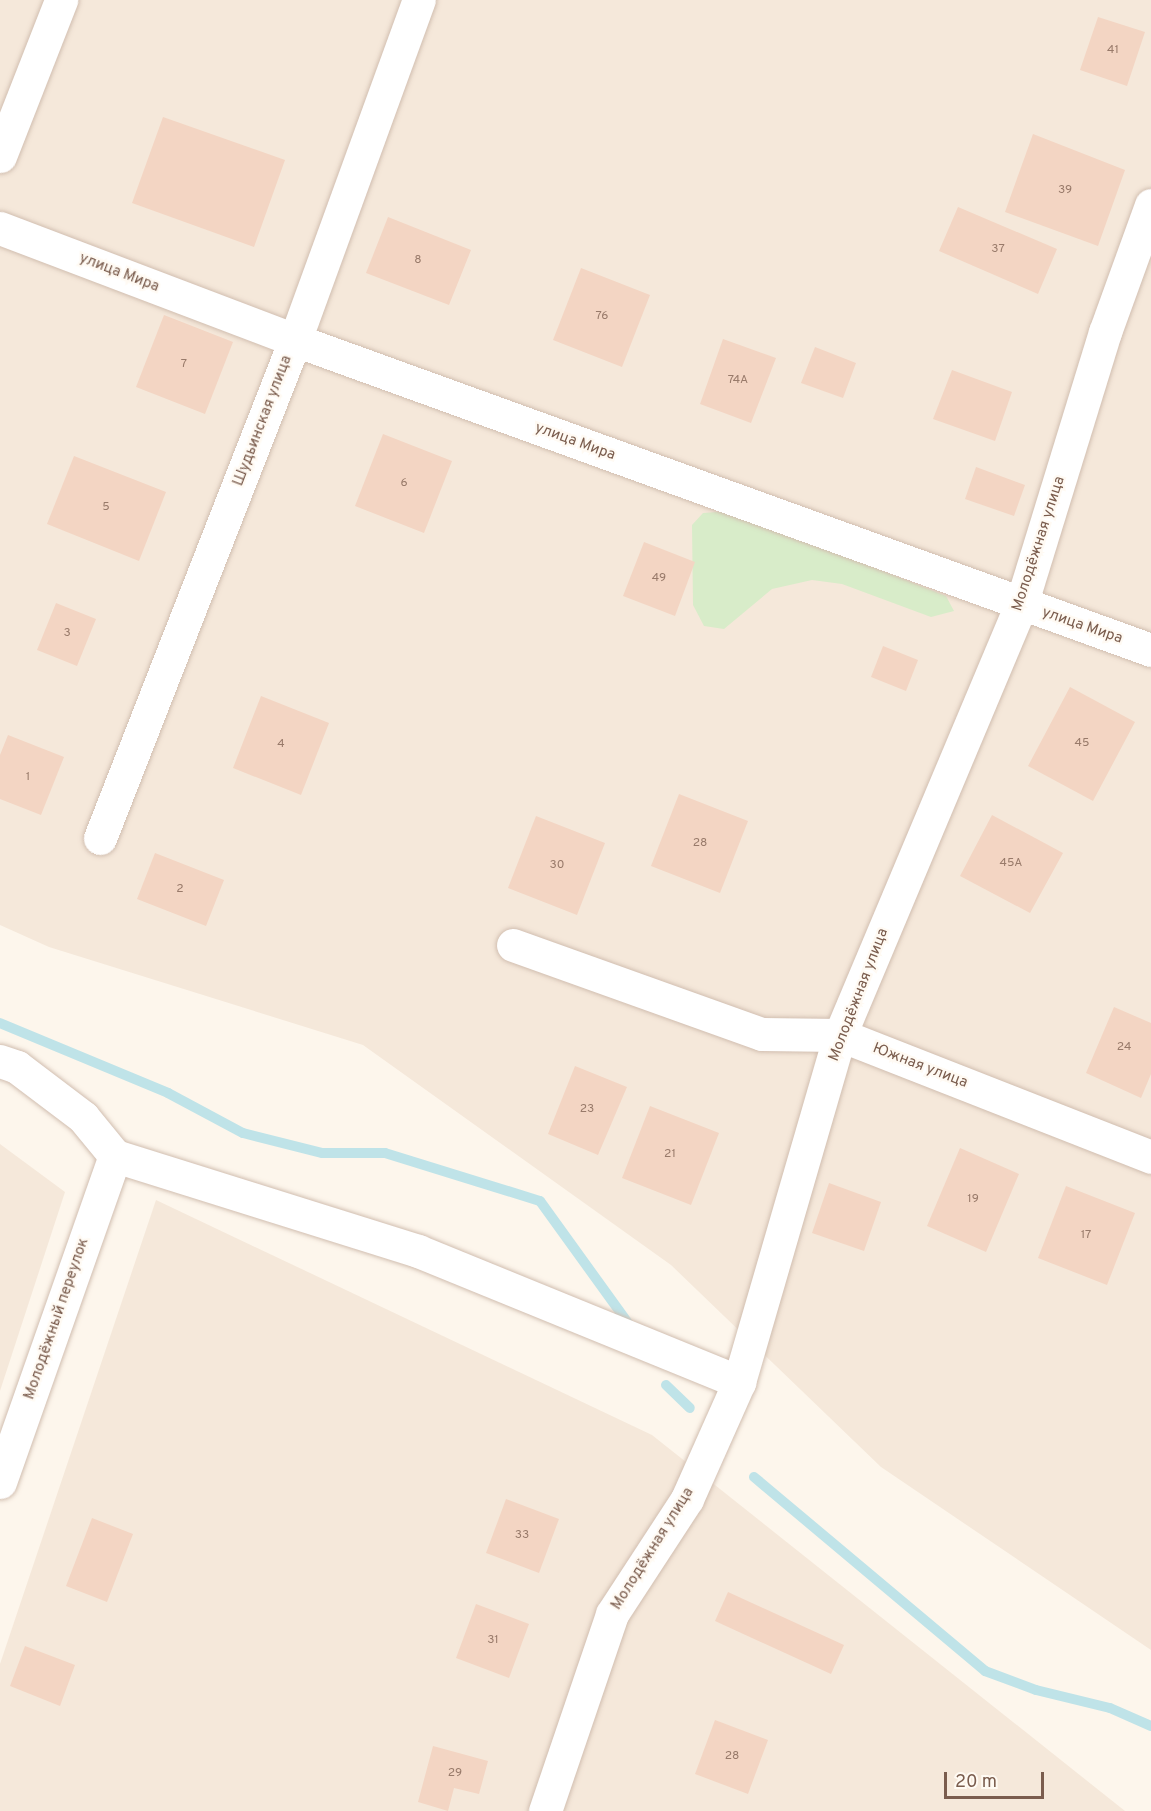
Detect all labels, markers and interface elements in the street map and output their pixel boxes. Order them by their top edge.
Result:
house number: 41 [1107,44,1119,58]
house number: 39 [1058,184,1072,198]
house number: 37 [991,243,1005,257]
street label: улица Мира [77,250,161,296]
house number: 8 [414,254,422,268]
house number: 76 [596,310,608,324]
street label: Шудьинская улица [230,353,296,489]
house number: 7 [181,358,187,372]
house number: 74А [728,374,748,388]
street label: улица Мира [532,419,618,465]
street label: Молодёжная улица [1009,474,1069,614]
house number: 6 [400,477,408,491]
house number: 5 [102,501,110,515]
house number: 49 [652,572,666,586]
street label: улица Мира [1039,604,1125,648]
house number: 3 [63,627,71,641]
house number: 45 [1075,737,1089,751]
house number: 4 [277,738,285,752]
house number: 1 [26,771,30,785]
house number: 28 [693,837,707,851]
house number: 45А [1000,857,1022,871]
house number: 30 [550,859,564,873]
house number: 2 [176,883,184,897]
street label: Молодёжная улица [825,926,893,1064]
street label: Южная улица [870,1040,970,1092]
house number: 24 [1117,1041,1131,1055]
house number: 23 [580,1103,594,1117]
house number: 21 [664,1148,676,1162]
house number: 19 [967,1193,979,1207]
house number: 17 [1081,1229,1091,1243]
street label: Молодёжный переулок [21,1236,93,1402]
street label: Молодёжная улица [608,1484,698,1614]
house number: 33 [515,1529,529,1543]
house number: 31 [487,1634,499,1648]
house number: 28 [725,1750,739,1764]
scale bar [947,1760,1048,1798]
house number: 29 [448,1767,462,1781]
text: 20 m [955,1771,997,1794]

